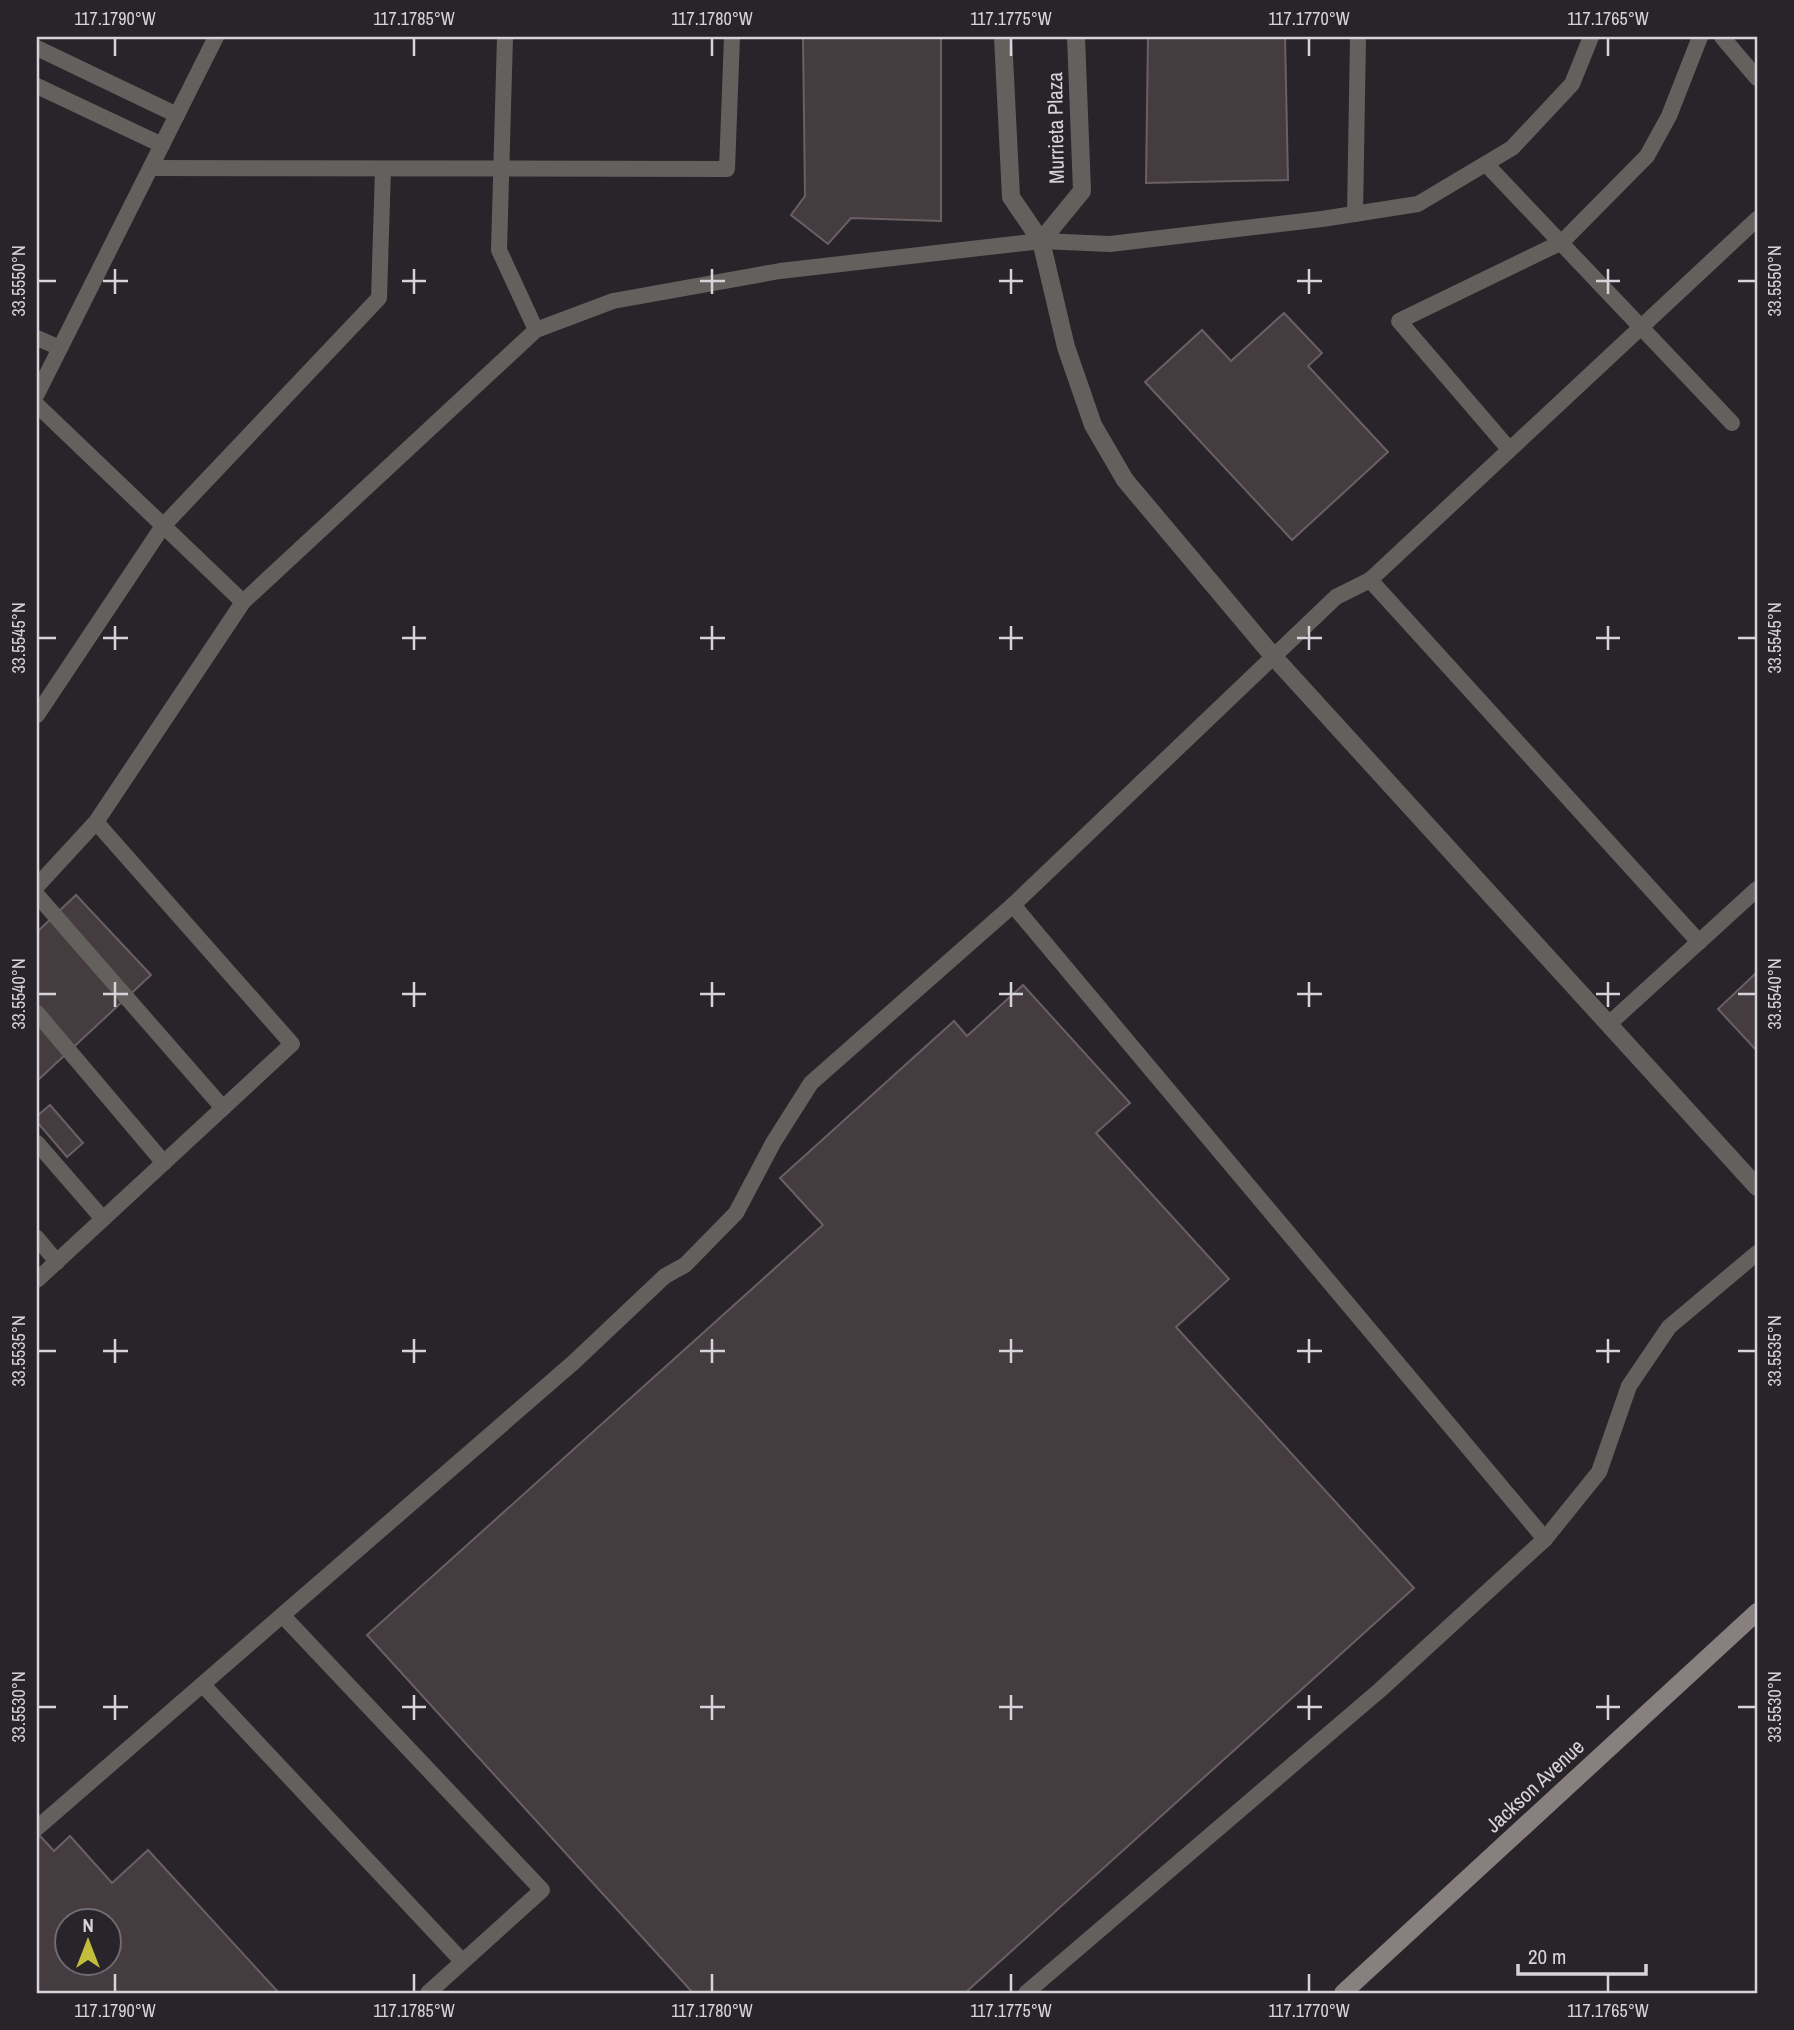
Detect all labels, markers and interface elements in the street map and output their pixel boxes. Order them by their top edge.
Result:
text: 117.1790°W [74,6,156,31]
text: 117.1785°W [373,6,455,31]
text: 117.1780°W [671,6,753,31]
text: 117.1775°W [970,6,1052,31]
text: 117.1770°W [1268,6,1350,31]
text: 117.1765°W [1567,6,1649,31]
street label: Murrieta Plaza [1040,71,1071,184]
text: 33.5550°N [6,245,31,317]
text: 33.5550°N [1762,245,1787,317]
text: 33.5545°N [6,602,31,674]
text: 33.5545°N [1762,602,1787,674]
text: 33.5540°N [6,958,31,1030]
text: 33.5540°N [1762,958,1787,1030]
text: 33.5535°N [6,1315,31,1387]
text: 33.5535°N [1762,1315,1787,1387]
text: 33.5530°N [6,1671,31,1743]
text: 33.5530°N [1762,1671,1787,1743]
street label: Jackson Avenue [1479,1732,1590,1839]
north arrow [52,1908,122,1978]
text: N [82,1912,94,1938]
scale bar [1518,1932,1645,1976]
text: 20 m [1528,1942,1566,1971]
text: 117.1790°W [74,1998,156,2023]
text: 117.1785°W [373,1998,455,2023]
text: 117.1780°W [671,1998,753,2023]
text: 117.1775°W [970,1998,1052,2023]
text: 117.1770°W [1268,1998,1350,2023]
text: 117.1765°W [1567,1998,1649,2023]

